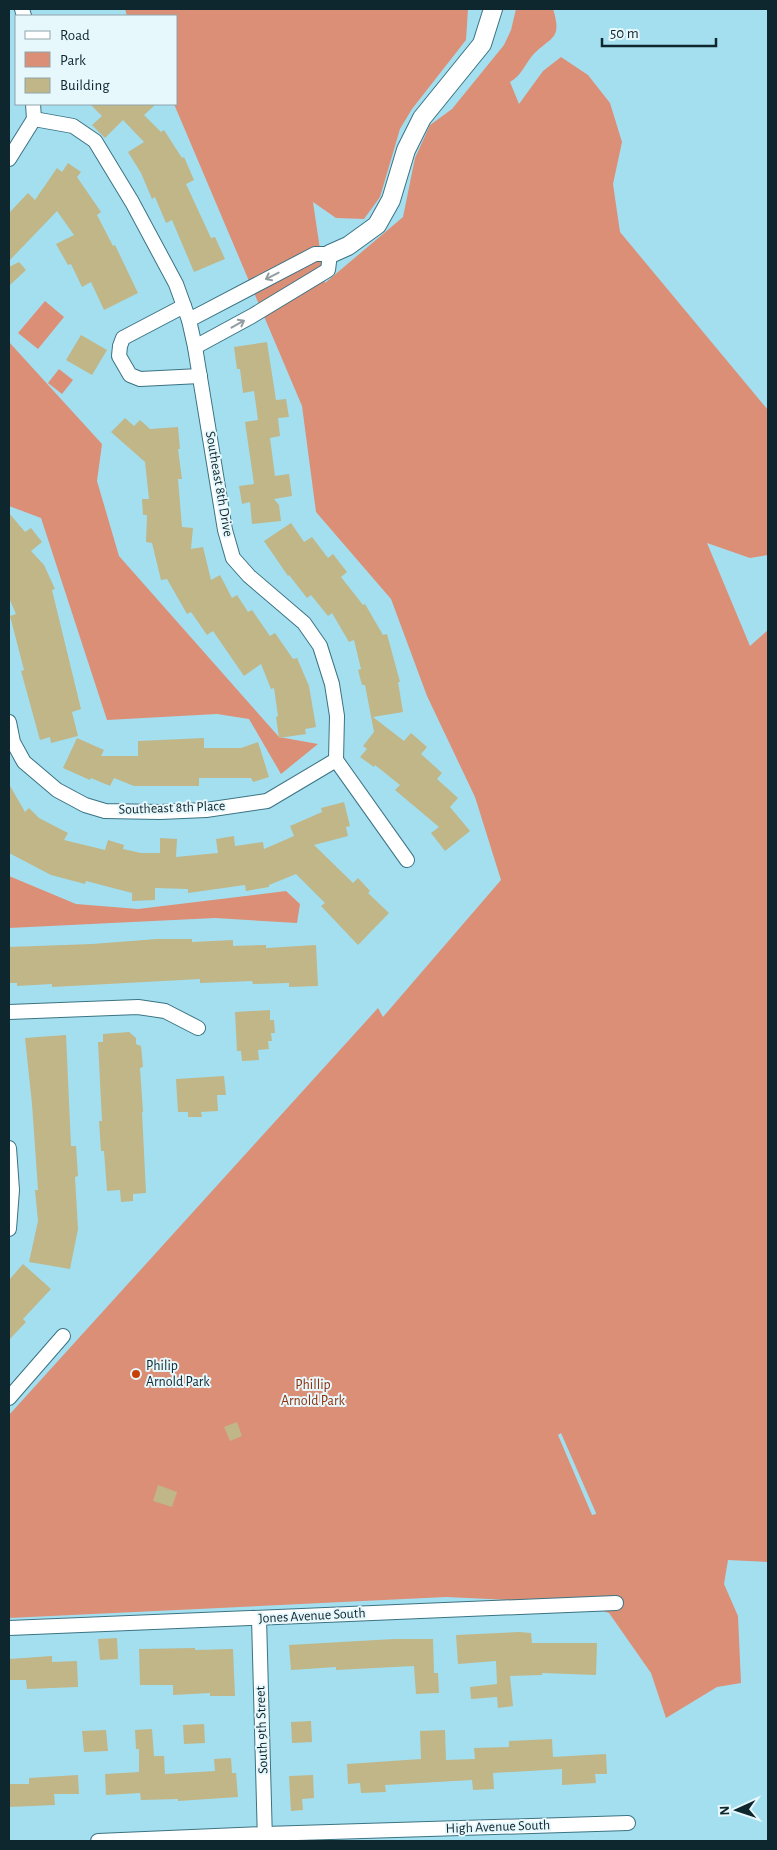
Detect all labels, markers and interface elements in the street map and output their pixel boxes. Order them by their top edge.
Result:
legend [15,15,178,105]
scale bar [602,15,716,47]
text: 50 m [610,26,639,41]
text: Road [60,28,90,43]
text: Park [60,53,86,68]
text: Building [60,78,110,93]
one-way arrow [264,271,279,281]
one-way arrow [231,318,245,328]
street label: Southeast 8th Drive [203,430,235,538]
street label: Southeast 8th Place [118,799,226,817]
place label: Philip Arnold Park [146,1359,210,1389]
marker: Philip Arnold Park [130,1368,142,1380]
park label: Phillip Arnold Park [281,1378,345,1408]
street label: Jones Avenue South [258,1606,366,1626]
street label: South 9th Street [253,1685,271,1774]
north arrow [712,1785,762,1835]
text: N [718,1805,732,1816]
street label: High Avenue South [445,1818,551,1836]

